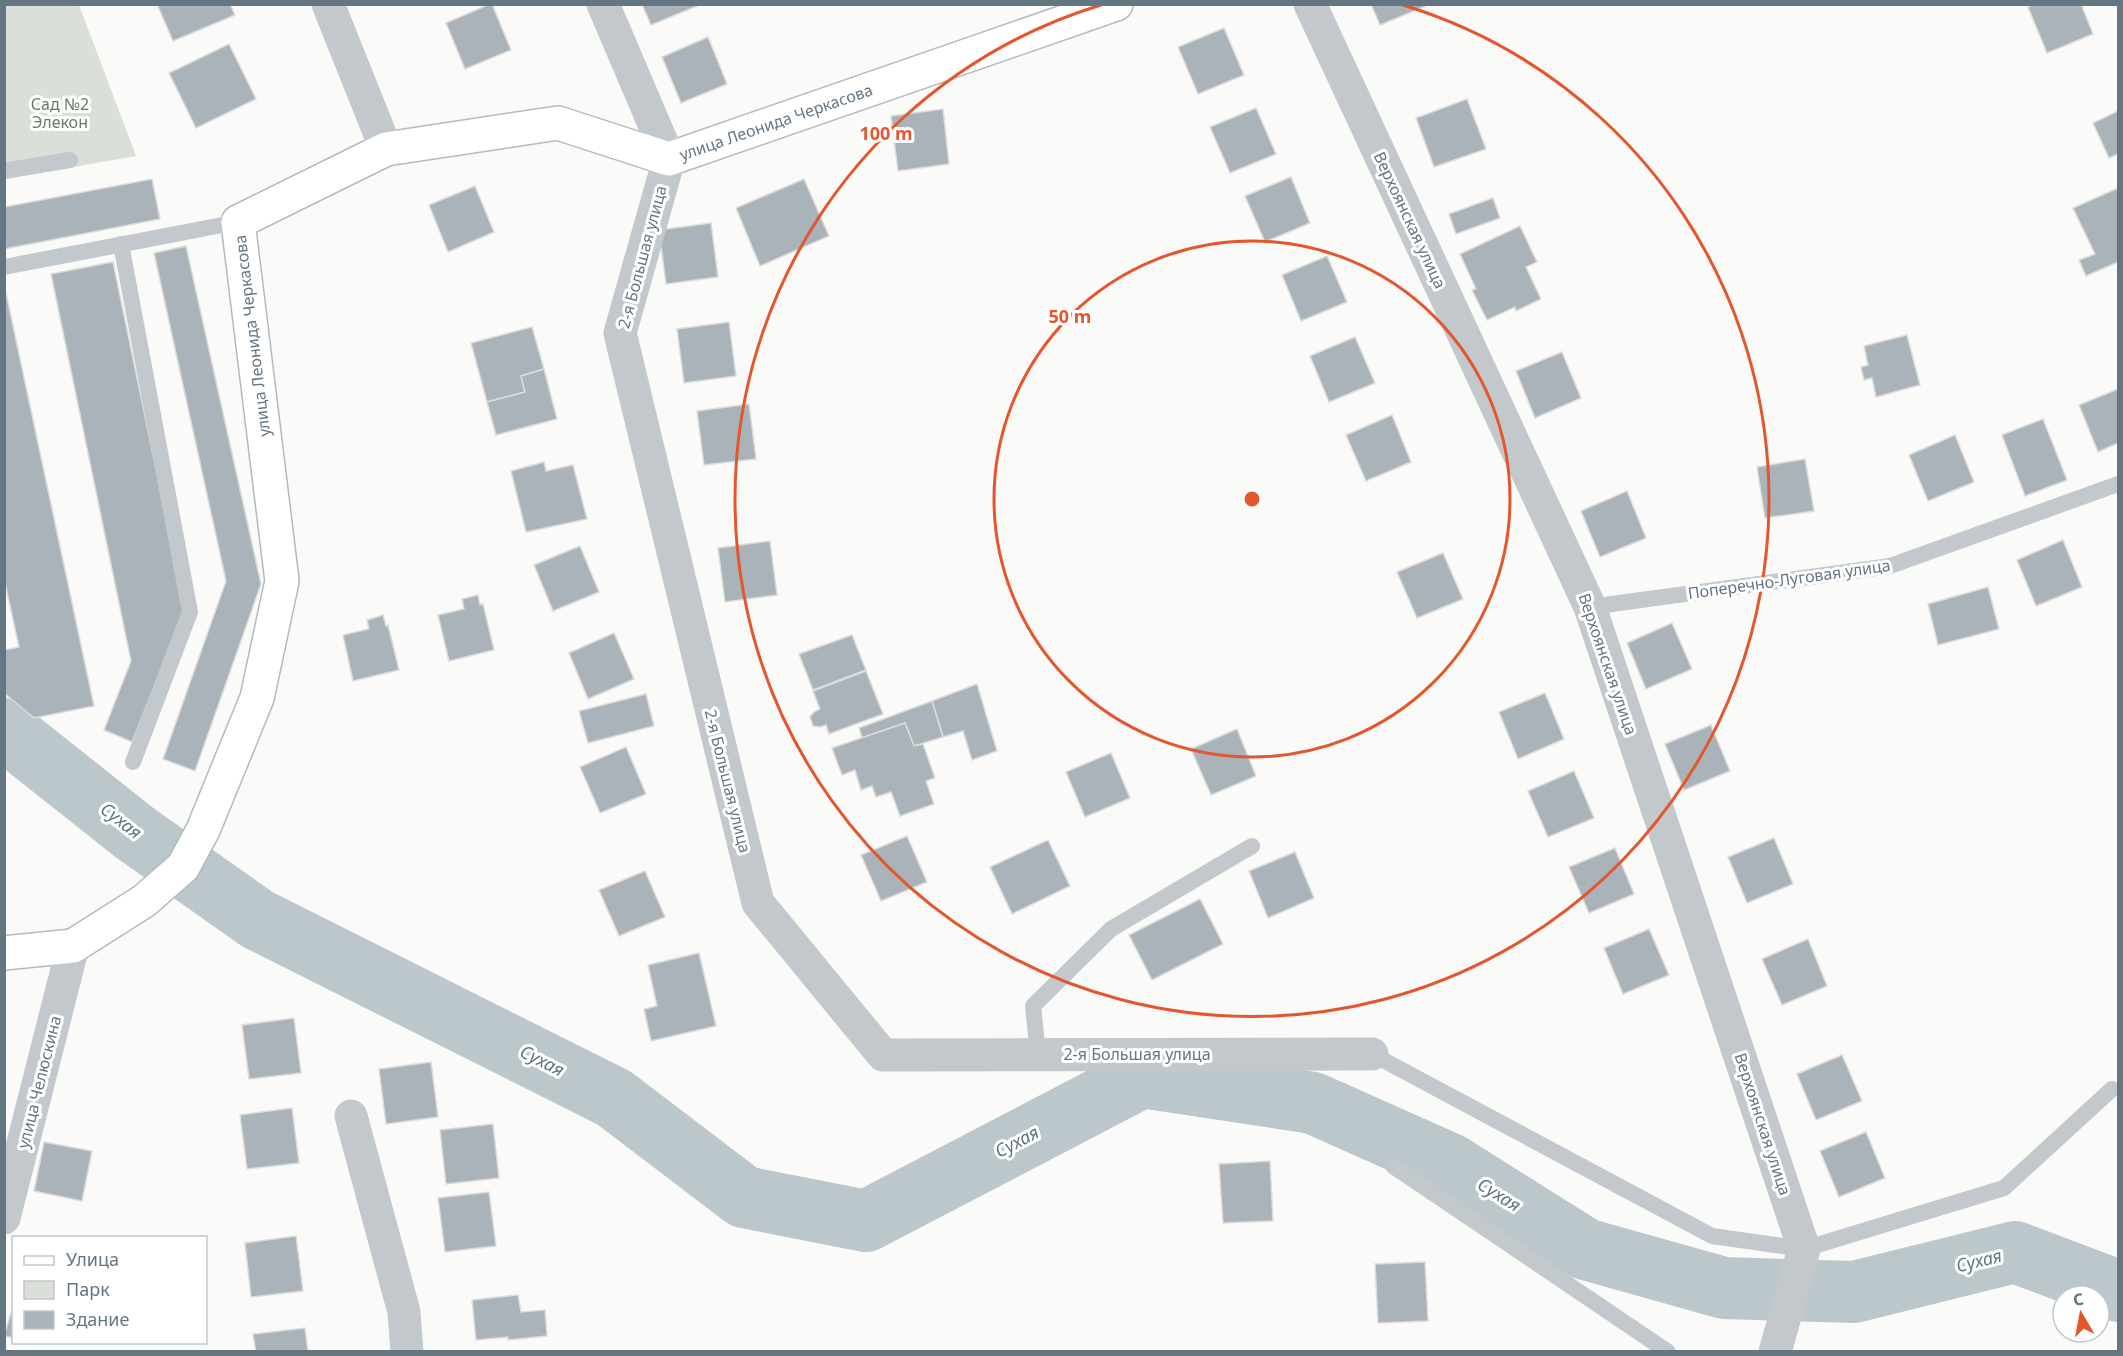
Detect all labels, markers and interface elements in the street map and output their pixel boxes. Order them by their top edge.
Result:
street label: улица Леонида Черкасова [676,79,876,165]
park label: Сад №2 Элекон [31,93,89,133]
text: 100 m [859,121,913,145]
street label: Верхоянская улица [1369,148,1451,292]
street label: 2-я Большая улица [612,183,672,331]
street label: улица Леонида Черкасова [229,234,275,438]
text: 50 m [1049,304,1091,328]
centre of rings [1242,489,1262,509]
street label: Поперечно-Луговая улица [1686,554,1892,604]
street label: Верхоянская улица [1573,590,1643,738]
street label: 2-я Большая улица [700,707,756,855]
water label: Сухая [96,796,147,844]
street label: улица Челюскина [12,1013,66,1151]
water label: Сухая [516,1039,569,1081]
street label: 2-я Большая улица [1063,1043,1211,1065]
street label: Верхоянская улица [1730,1050,1796,1198]
water label: Сухая [990,1120,1043,1163]
water label: Сухая [1473,1172,1526,1217]
legend [12,1236,207,1344]
water label: Сухая [1953,1243,2004,1277]
text: Улица [66,1247,119,1271]
text: Парк [66,1277,110,1301]
north arrow [2051,1284,2111,1344]
text: С [2071,1287,2085,1311]
text: Здание [66,1307,130,1331]

